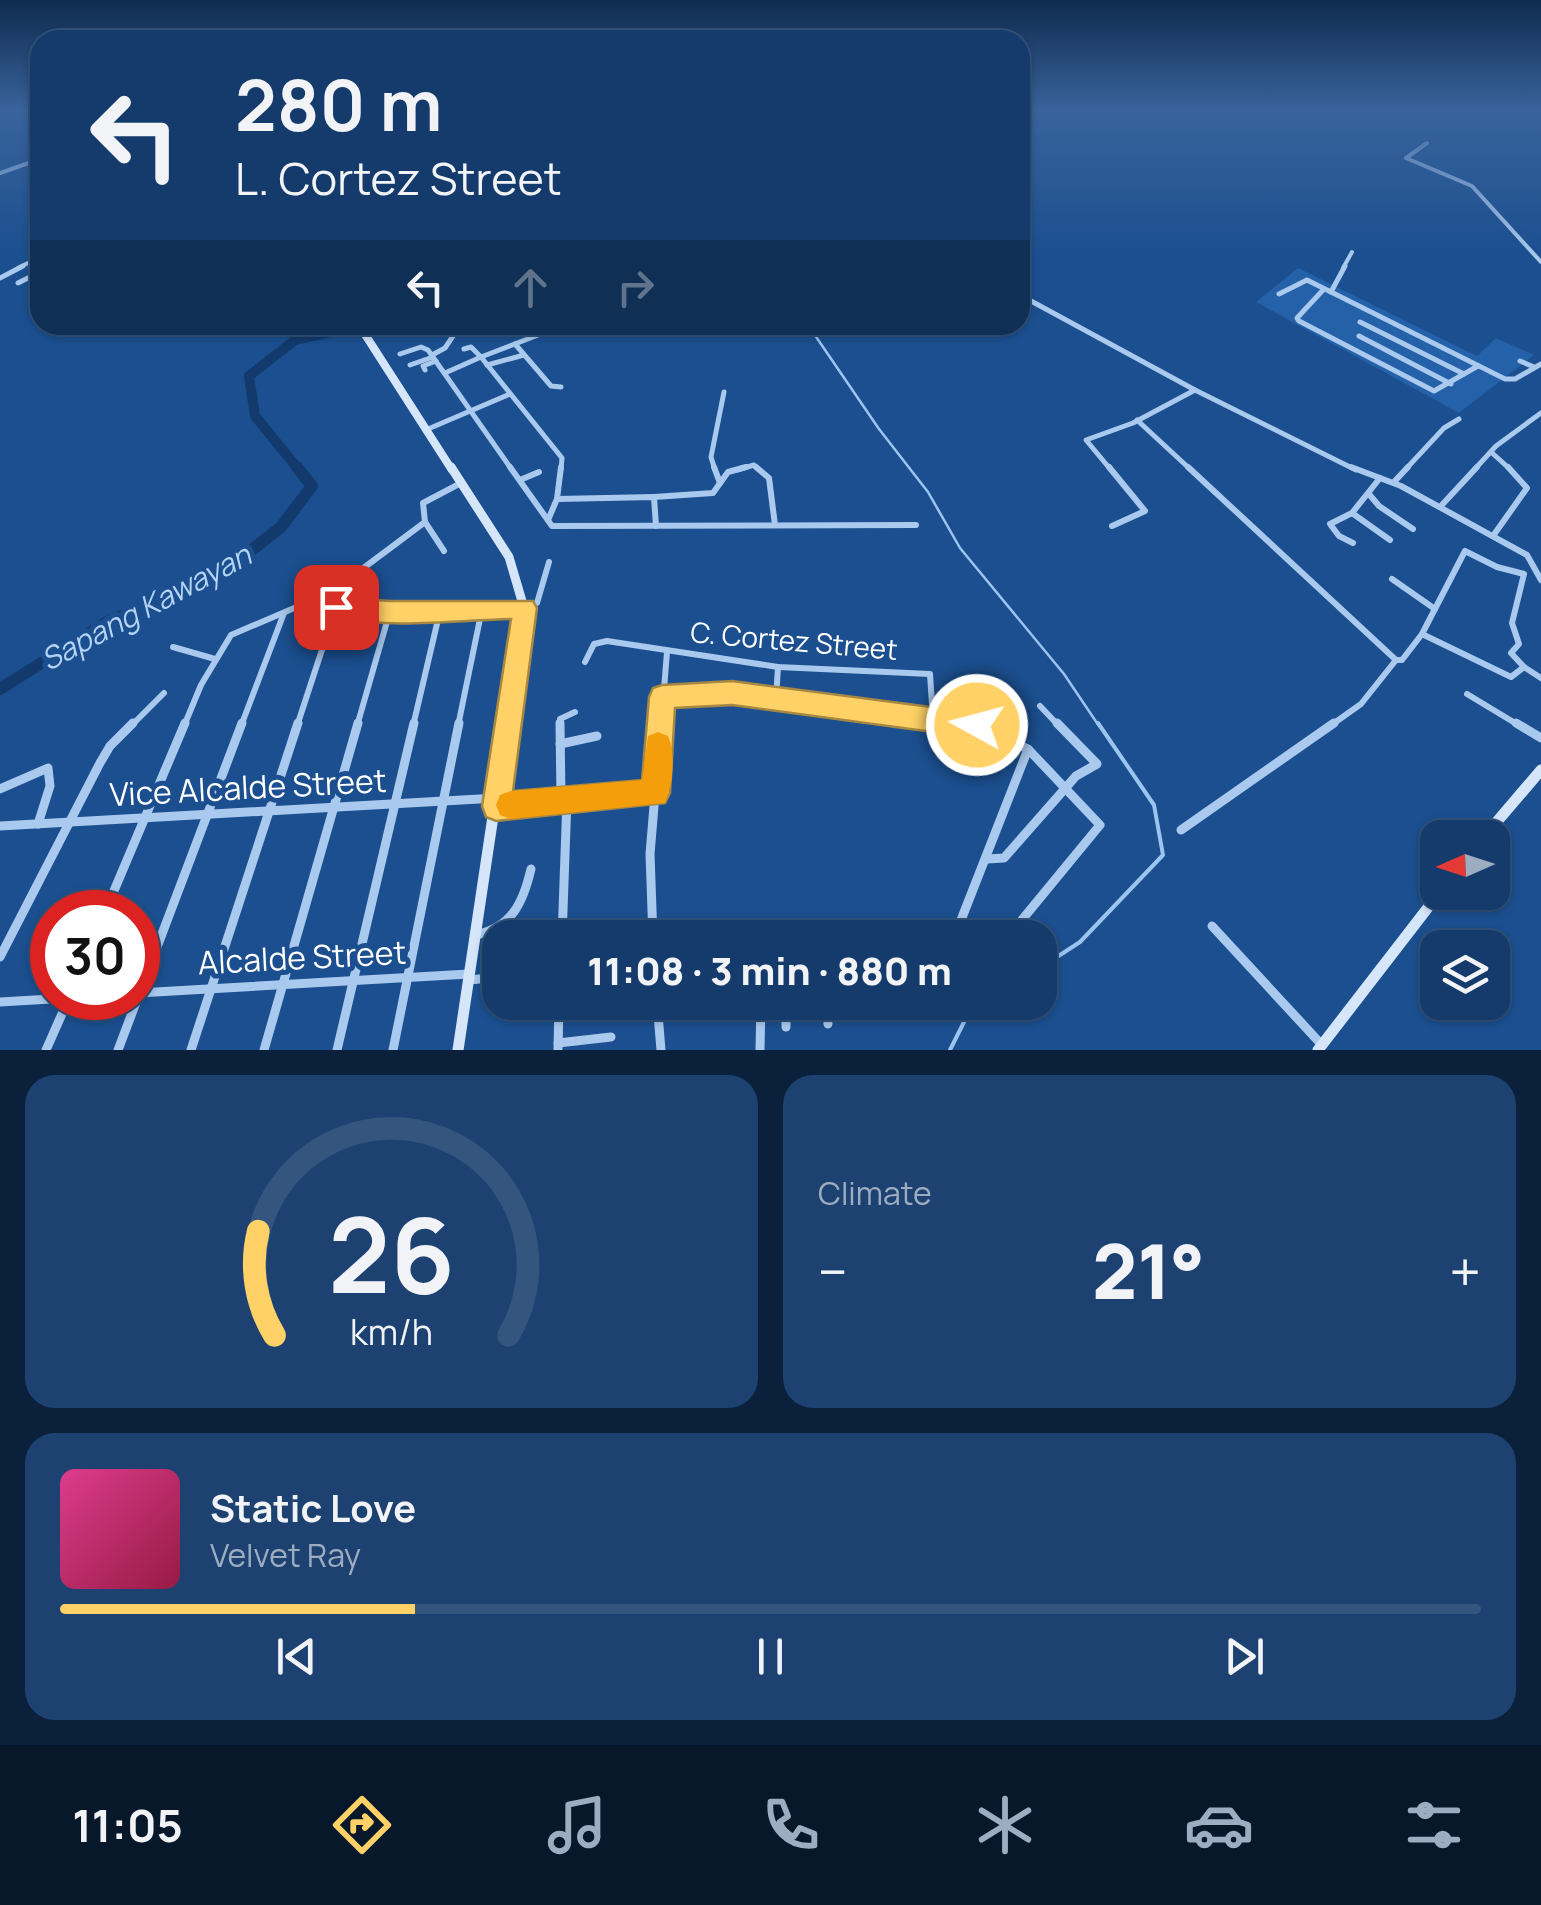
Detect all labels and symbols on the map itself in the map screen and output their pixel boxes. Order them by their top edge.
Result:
water label: Sapang Kawayan [33,533,259,679]
pin [294,565,379,650]
street label: C. Cortez Street [689,612,899,668]
position arrow [925,673,1029,777]
street label: Vice Alcalde Street [108,758,387,816]
north arrow [1420,820,1510,910]
speed limit sign: 30 [30,890,160,1020]
street label: Alcalde Street [197,930,407,984]

